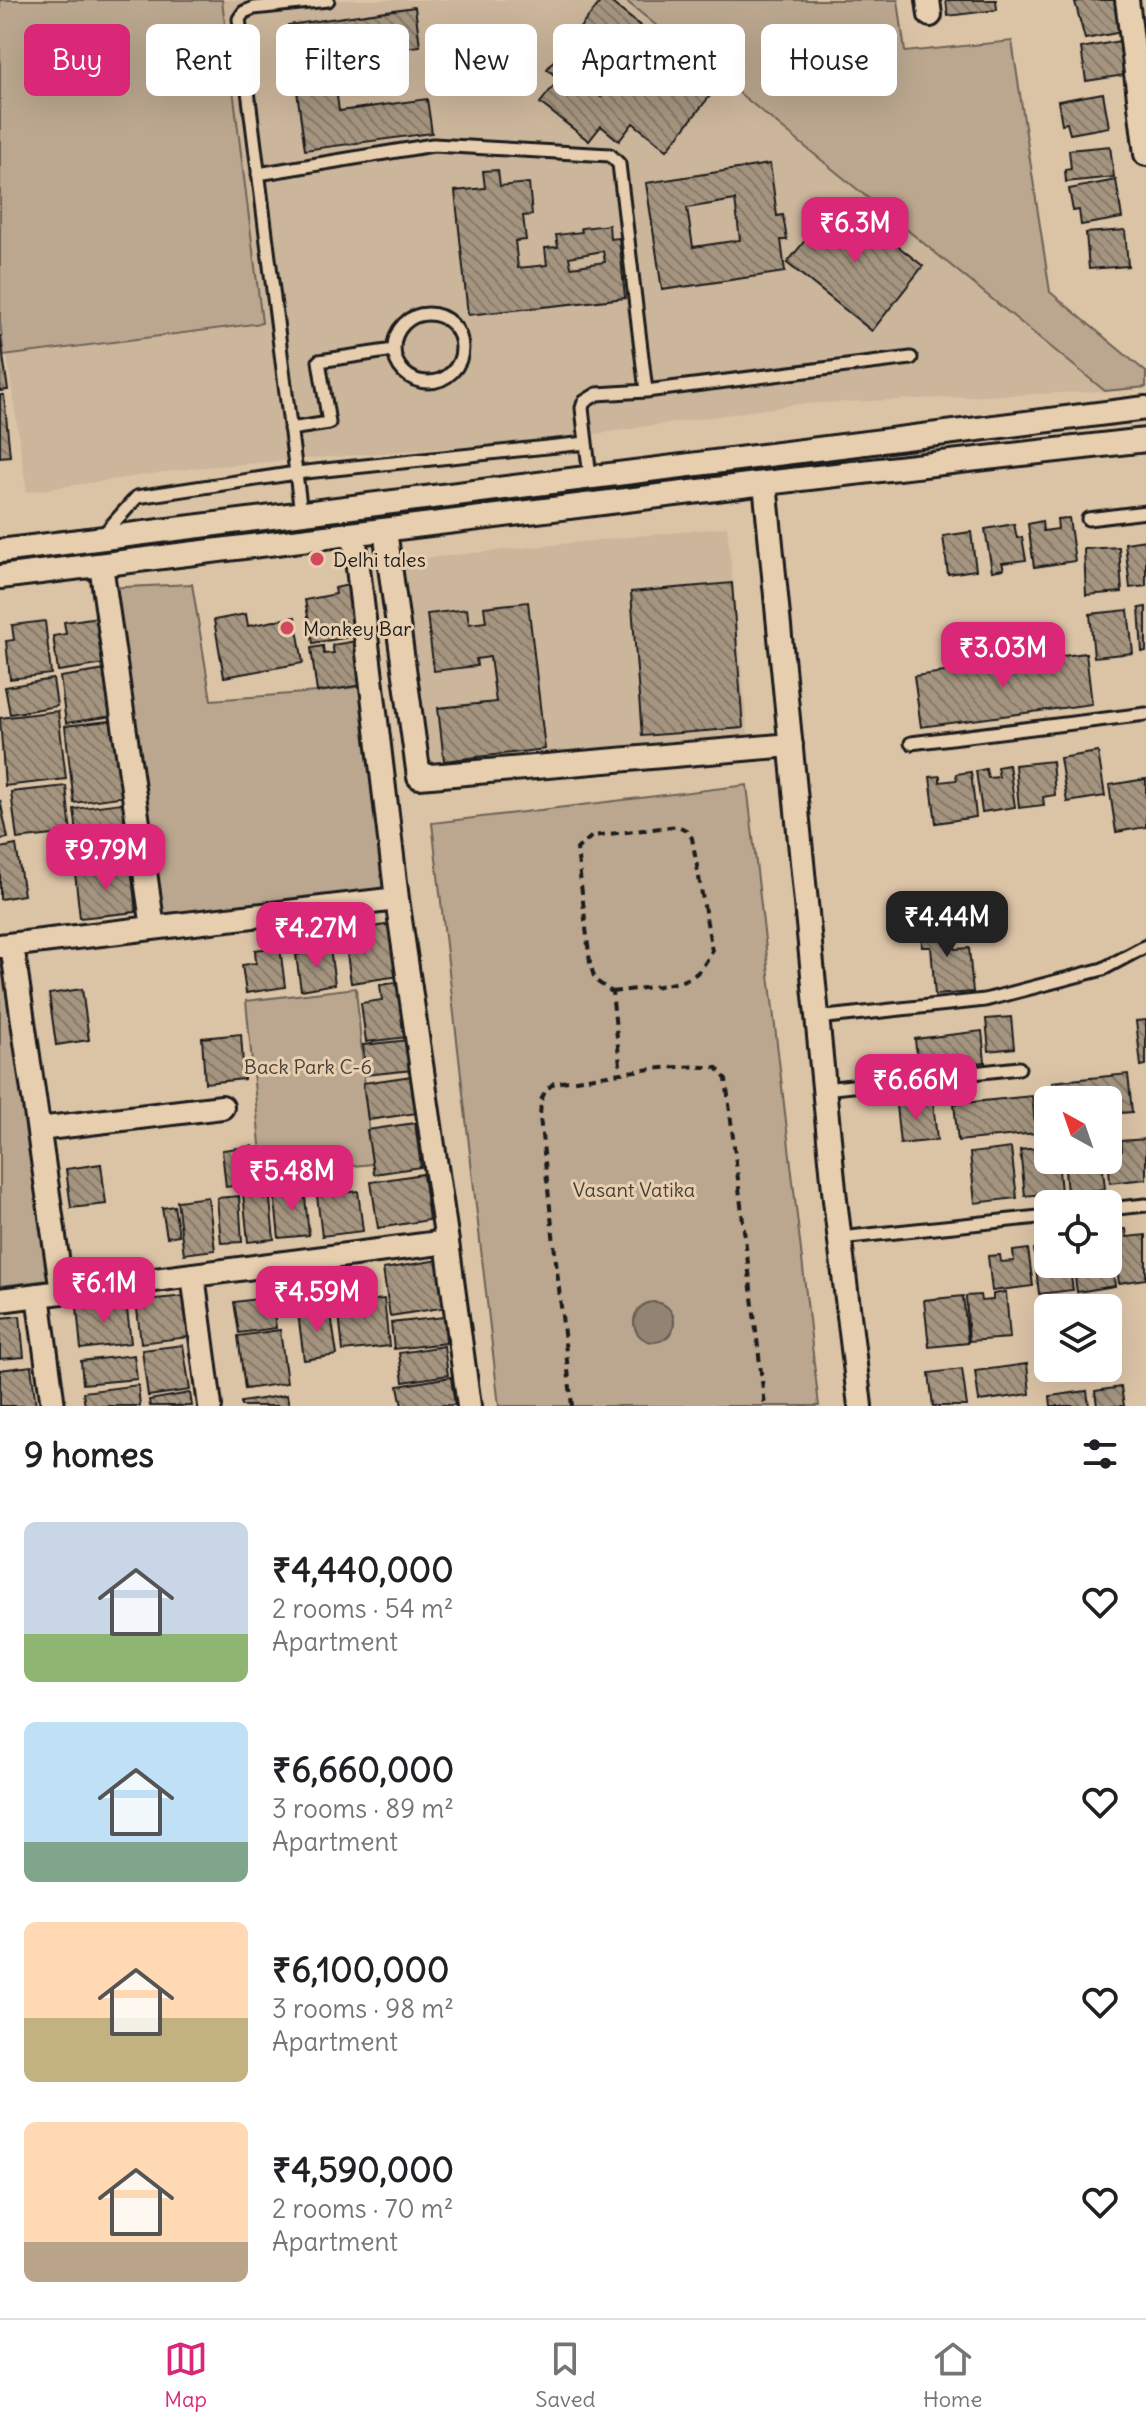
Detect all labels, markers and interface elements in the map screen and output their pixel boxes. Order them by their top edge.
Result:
chip: Buy [24,24,130,96]
chip: Rent [146,24,260,96]
chip: Filters [276,24,409,96]
chip: New [425,24,537,96]
chip: Apartment [553,24,745,96]
chip: House [761,24,897,96]
pin: ₹6.3M [799,197,911,265]
text: ₹6.3M [819,206,891,239]
place label: Delhi tales [333,547,426,572]
marker: Delhi tales [308,550,326,568]
place label: Monkey Bar [303,616,412,641]
marker: Monkey Bar [278,619,296,637]
pin: ₹3.03M [938,622,1068,690]
text: ₹3.03M [959,631,1047,664]
pin: ₹9.79M [41,824,171,892]
text: ₹9.79M [64,833,148,866]
pin: ₹4.44M [882,891,1012,959]
text: ₹4.44M [904,900,990,933]
pin: ₹4.27M [251,902,381,970]
text: ₹4.27M [274,911,358,944]
park label: Back Park C-6 [244,1054,372,1079]
pin: ₹6.66M [851,1054,981,1122]
text: ₹6.66M [873,1063,959,1096]
north arrow [1034,1086,1122,1174]
map controls [1034,1086,1122,1382]
pin: ₹5.48M [227,1145,357,1213]
text: ₹5.48M [249,1154,335,1187]
park label: Vasant Vatika [573,1177,695,1202]
button: locate [1034,1190,1122,1278]
pin: ₹6.1M [48,1257,160,1325]
text: ₹6.1M [71,1266,137,1299]
pin: ₹4.59M [252,1266,382,1334]
text: ₹4.59M [274,1275,360,1308]
button: layers [1034,1294,1122,1382]
icon: filters [1078,1432,1122,1476]
text: 9 homes [24,1433,154,1476]
text: ₹4,440,000 [272,1548,454,1591]
icon: home [88,1554,184,1650]
icon: heart [1078,1580,1122,1624]
text: 2 rooms · 54 m² [272,1592,454,1625]
text: Apartment [272,1625,398,1658]
text: ₹6,660,000 [272,1748,454,1791]
icon: home [88,1754,184,1850]
icon: heart [1078,1780,1122,1824]
text: 3 rooms · 89 m² [272,1792,454,1825]
text: Apartment [272,1825,398,1858]
text: ₹6,100,000 [272,1948,449,1991]
icon: home [88,1954,184,2050]
icon: heart [1078,1980,1122,2024]
text: 3 rooms · 98 m² [272,1992,454,2025]
text: Apartment [272,2025,398,2058]
text: ₹4,590,000 [272,2148,454,2191]
icon: home [88,2154,184,2250]
icon: heart [1078,2180,1122,2224]
text: 2 rooms · 70 m² [272,2192,453,2225]
text: Apartment [272,2225,398,2258]
tab: Map [164,2337,208,2413]
tab: Saved [535,2337,595,2413]
tab: Home [923,2337,982,2413]

